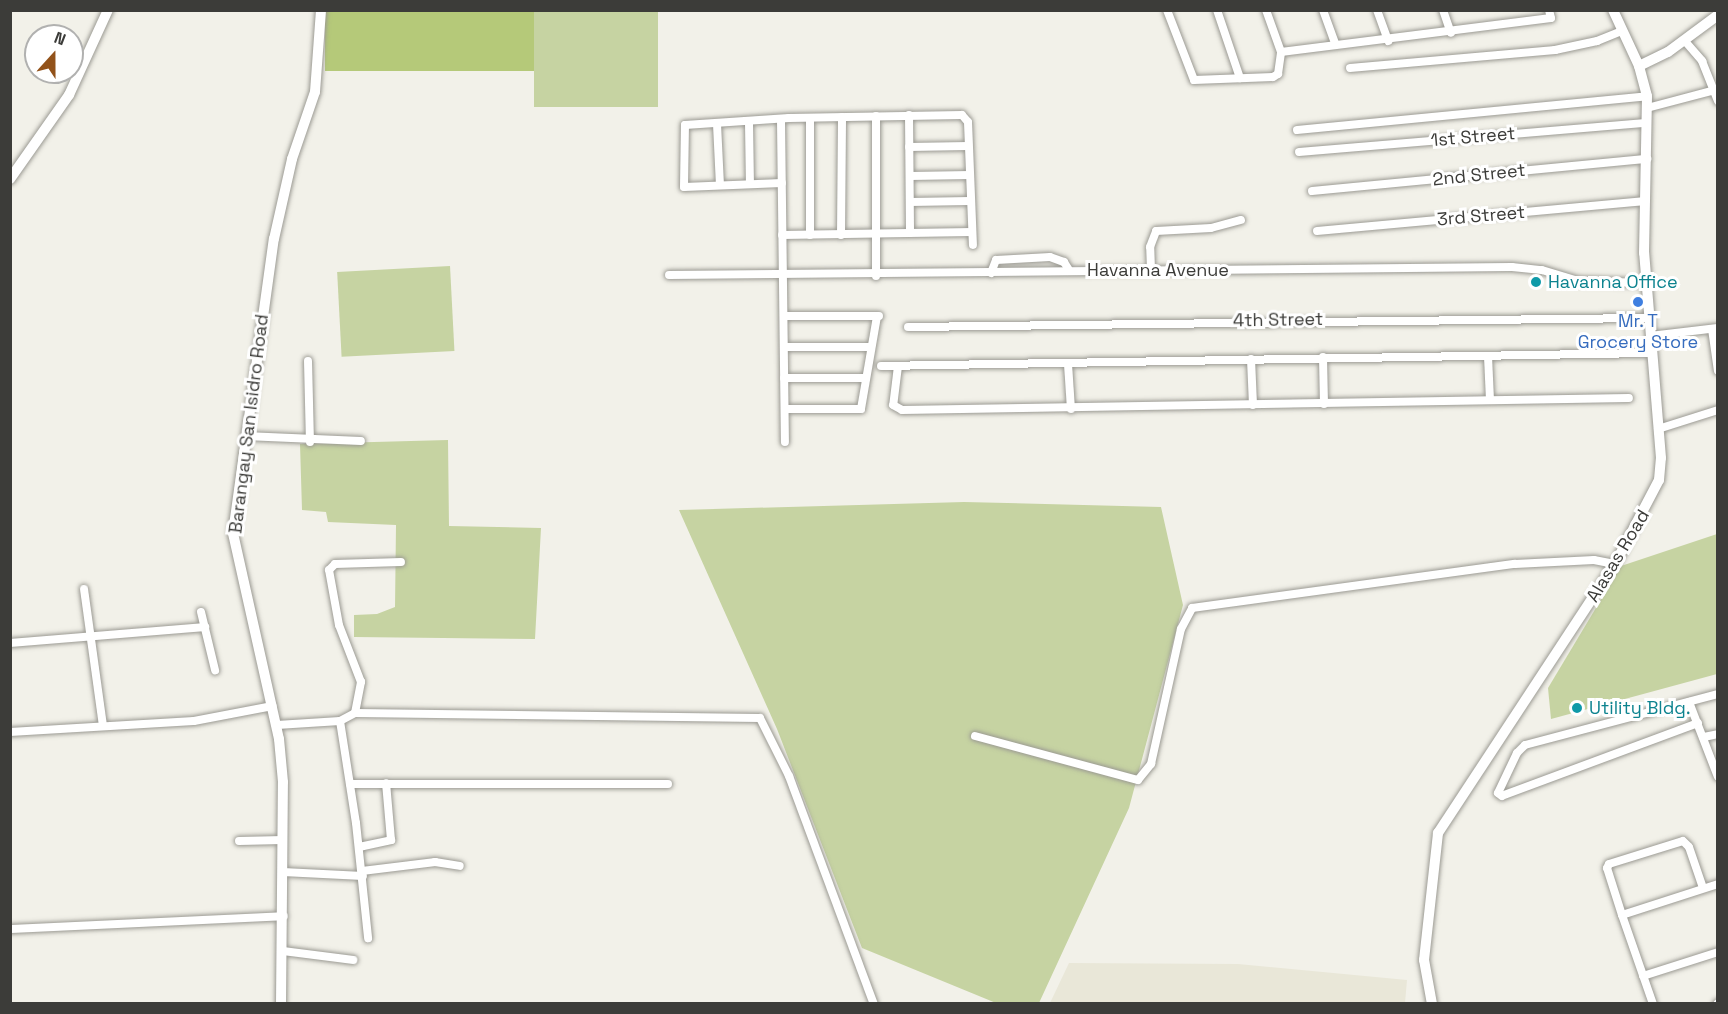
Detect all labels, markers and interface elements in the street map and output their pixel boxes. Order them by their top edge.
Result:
north arrow [24,24,84,84]
text: N [51,27,69,50]
street label: 1st Street [1430,123,1516,151]
street label: 2nd Street [1432,159,1526,191]
street label: 3rd Street [1436,201,1526,231]
street label: Havanna Avenue [1087,259,1229,281]
place label: Havanna Office [1548,271,1678,293]
marker: Havanna Office [1529,275,1543,289]
marker: Mr. T Grocery Store [1631,295,1645,309]
street label: 4th Street [1233,308,1323,332]
place label: Mr. T Grocery Store [1578,311,1698,354]
street label: Barangay San Isidro Road [225,313,273,535]
street label: Alasas Road [1582,506,1654,606]
place label: Utility Bldg. [1589,697,1690,719]
marker: Utility Bldg. [1570,701,1584,715]

